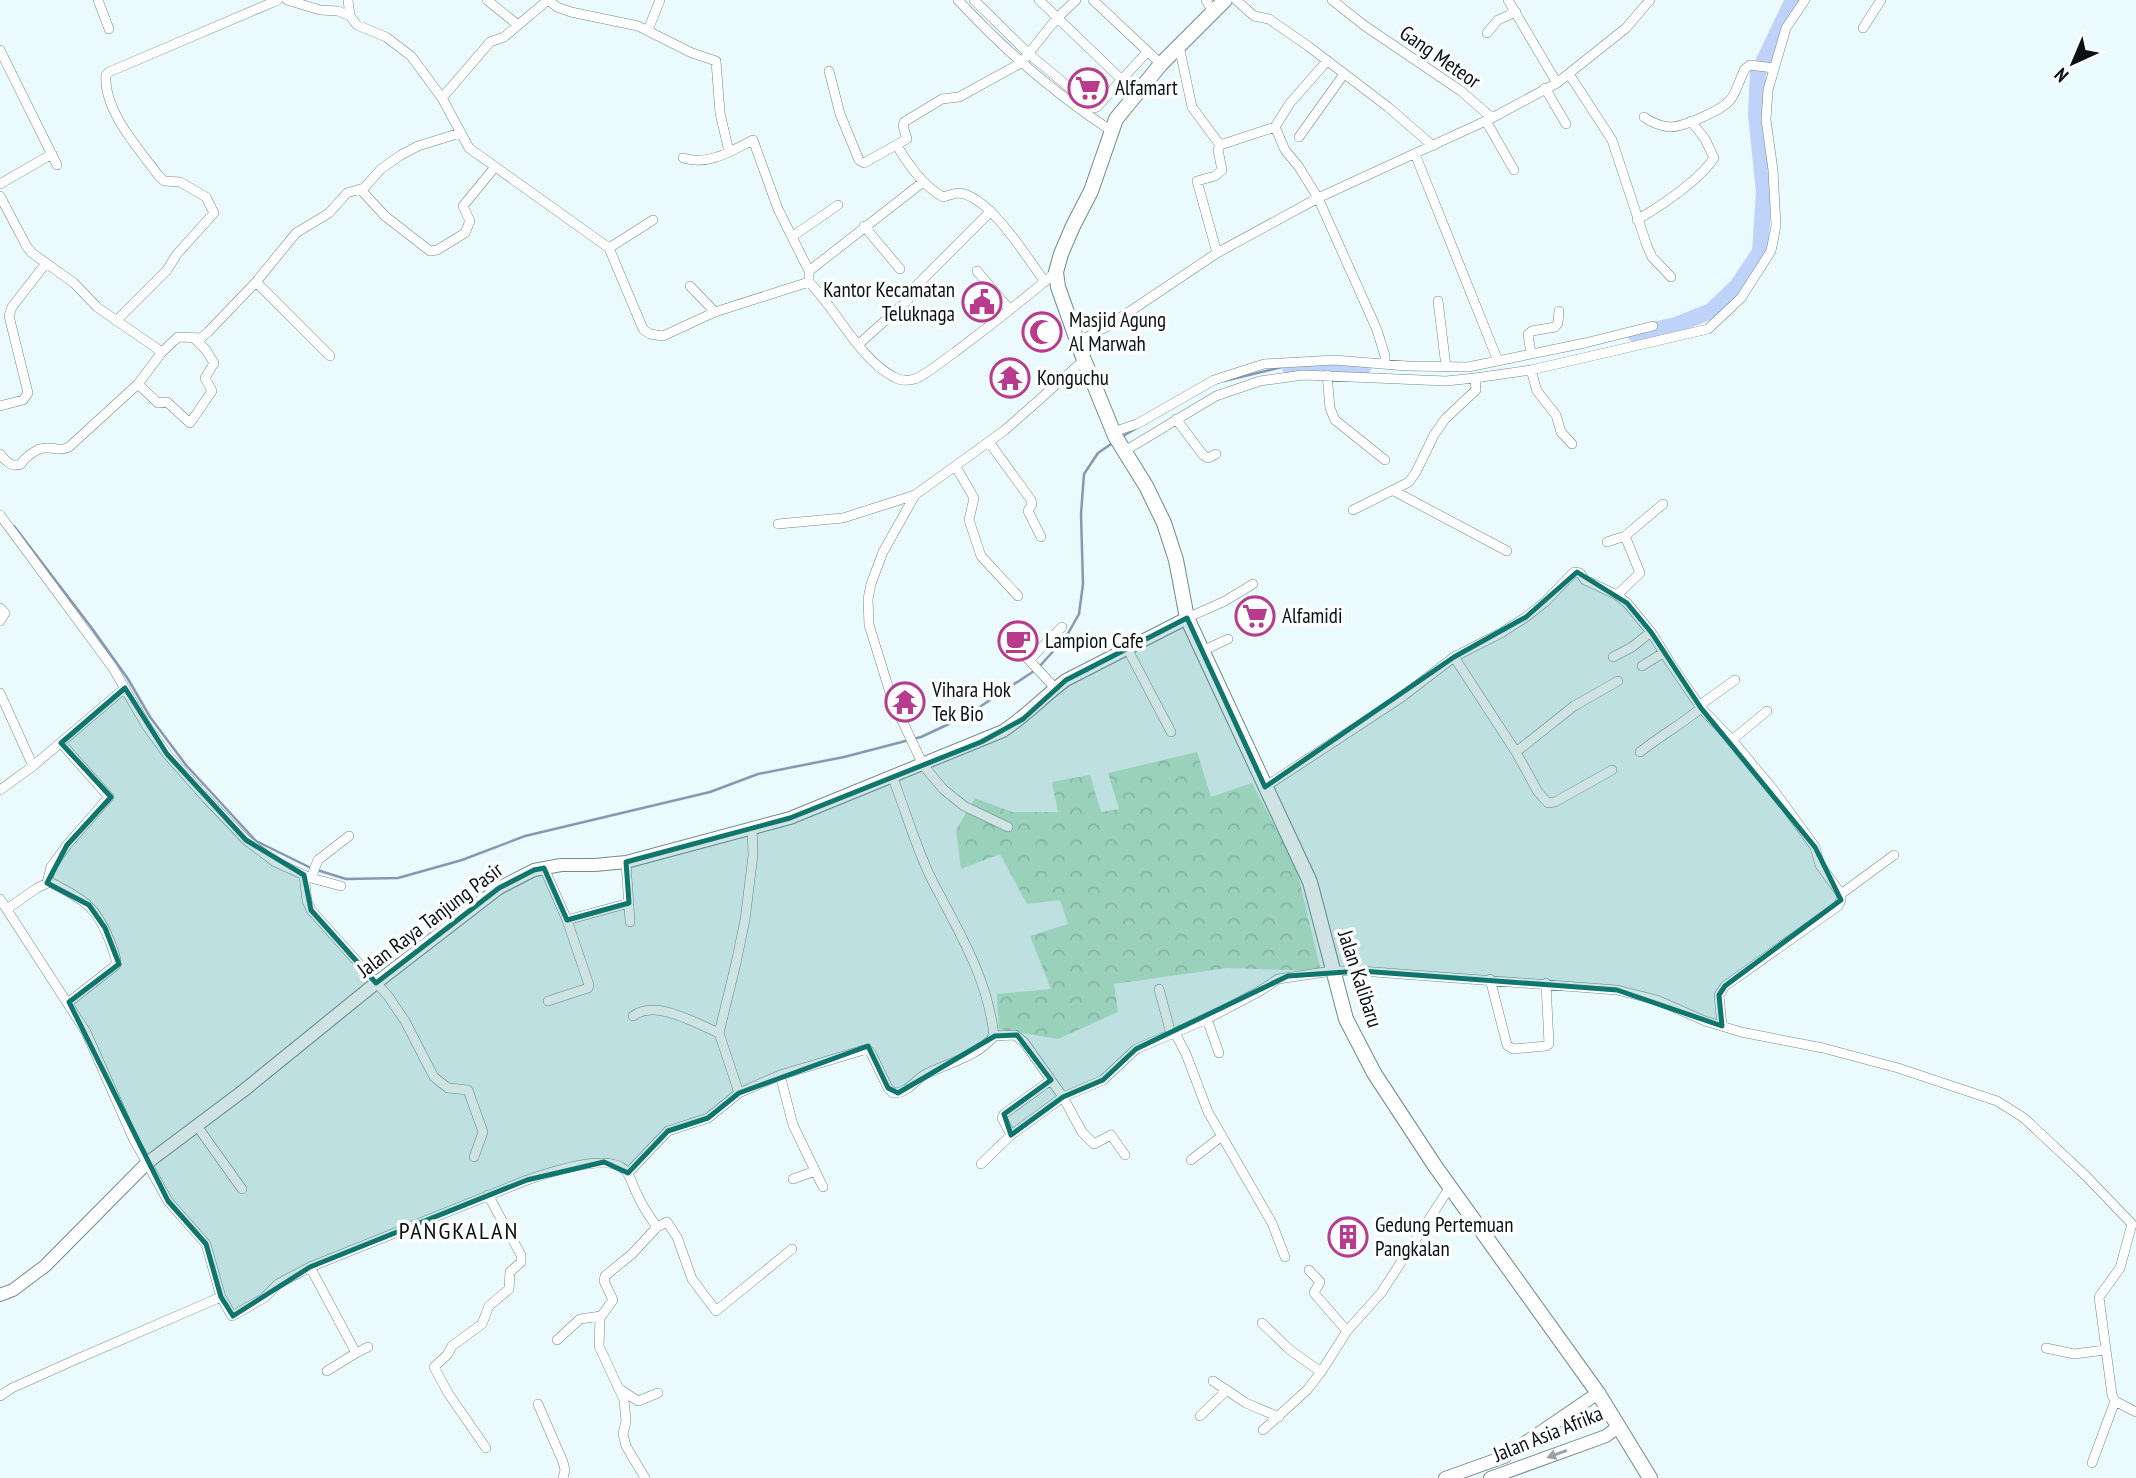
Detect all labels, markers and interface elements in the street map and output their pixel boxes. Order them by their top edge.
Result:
street label: Gang Meteor [1395,19,1486,94]
north arrow [2038,28,2108,98]
text: N [2049,63,2073,87]
supermarket icon: Alfamart [1067,67,1109,109]
place label: Alfamart [1115,74,1178,101]
place label: Kantor Kecamatan Teluknaga [823,276,955,327]
public building icon: Kantor Kecamatan Teluknaga [961,281,1003,323]
place label: Masjid Agung Al Marwah [1069,306,1166,357]
mosque icon: Masjid Agung Al Marwah [1021,311,1063,353]
temple icon: Konguchu [989,357,1031,399]
place label: Konguchu [1037,364,1109,391]
supermarket icon: Alfamidi [1234,595,1276,637]
place label: Alfamidi [1282,602,1343,629]
cafe icon: Lampion Cafe [997,620,1039,662]
place label: Lampion Cafe [1045,627,1144,654]
place label: Vihara Hok Tek Bio [931,676,1011,727]
temple icon: Vihara Hok Tek Bio [884,681,926,723]
street label: Jalan Raya Tanjung Pasir [351,856,508,984]
street label: Jalan Kalibaru [1332,926,1389,1031]
place label: Gedung Pertemuan Pangkalan [1375,1211,1513,1262]
district label: PANGKALAN [399,1215,519,1246]
building icon: Gedung Pertemuan Pangkalan [1327,1216,1369,1258]
street label: Jalan Asia Afrika [1488,1399,1607,1468]
one-way arrow [1547,1449,1568,1460]

